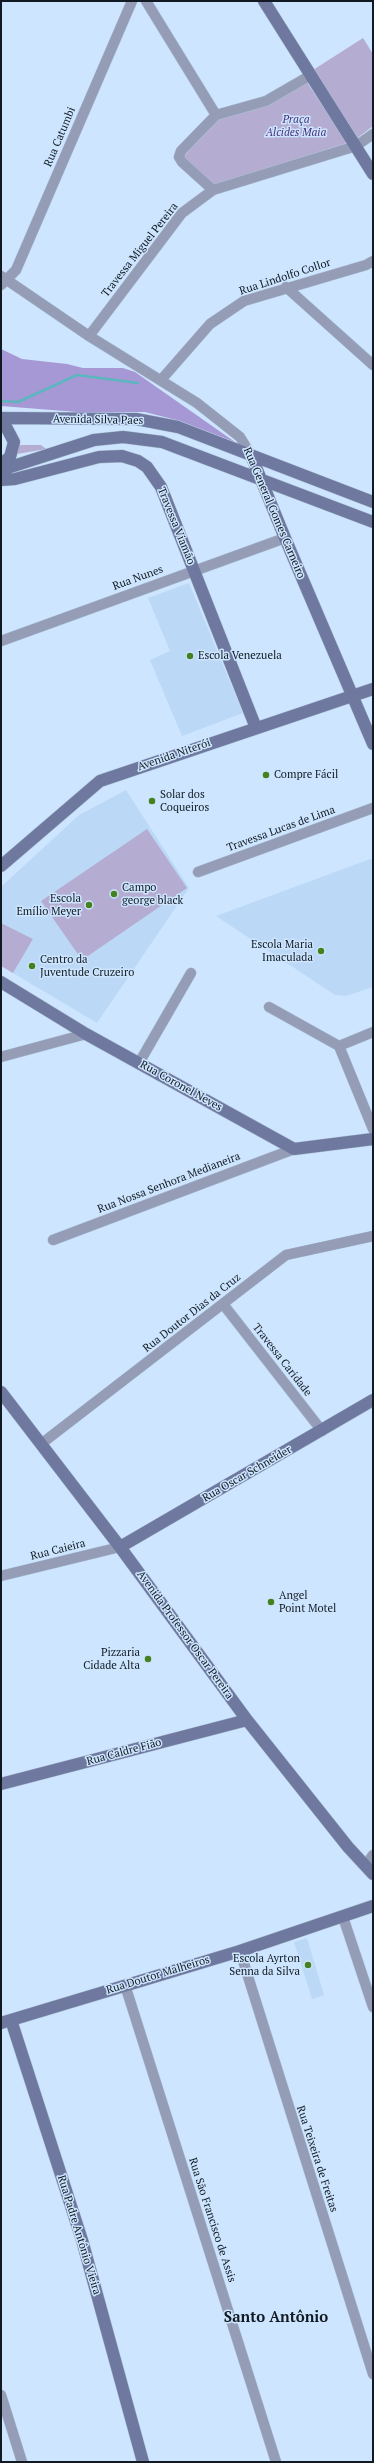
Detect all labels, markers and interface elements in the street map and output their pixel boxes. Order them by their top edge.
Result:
street label: Rua Catumbi [42,105,78,169]
park label: Praça Alcides Maia [266,113,326,139]
street label: Travessa Miguel Pereira [99,200,181,300]
street label: Rua Lindolfo Collor [238,256,332,298]
street label: Avenida Silva Paes [53,413,143,427]
street label: Rua General Gomes Carneiro [240,445,308,581]
street label: Travessa Viamão [154,485,198,567]
street label: Rua Nunes [111,563,165,593]
place label: Escola Venezuela [198,649,282,663]
marker: Escola Venezuela [185,651,195,661]
street label: Avenida Niterói [136,736,212,774]
place label: Compre Fácil [274,768,338,782]
marker: Compre Fácil [261,770,271,780]
place label: Solar dos Coqueiros [160,788,209,814]
marker: Solar dos Coqueiros [147,796,157,806]
street label: Travessa Lucas de Lima [225,803,337,855]
place label: Campo george black [122,881,183,907]
marker: Campo george black [109,889,119,899]
place label: Escola Emílio Meyer [16,892,81,918]
marker: Escola Emílio Meyer [84,900,94,910]
place label: Escola Maria Imaculada [251,938,313,964]
marker: Escola Maria Imaculada [316,946,326,956]
place label: Centro da Juventude Cruzeiro [40,953,134,979]
marker: Centro da Juventude Cruzeiro [27,961,37,971]
street label: Rua Coronel Neves [138,1058,224,1114]
street label: Rua Nossa Senhora Medianeira [96,1150,242,1216]
street label: Rua Doutor Dias da Cruz [141,1271,243,1355]
street label: Travessa Caridade [250,1321,314,1399]
street label: Rua Oscar Schneider [200,1443,294,1505]
street label: Rua Caieira [29,1537,87,1563]
street label: Avenida Professor Oscar Pereira [134,1568,236,1702]
place label: Angel Point Motel [279,1589,336,1615]
marker: Angel Point Motel [266,1597,276,1607]
place label: Pizzaria Cidade Alta [83,1646,140,1672]
marker: Pizzaria Cidade Alta [143,1654,153,1664]
street label: Rua Caldre Fião [85,1736,163,1768]
place label: Escola Ayrton Senna da Silva [229,1952,300,1978]
street label: Rua Doutor Malheiros [105,1953,211,1997]
marker: Escola Ayrton Senna da Silva [303,1960,313,1970]
street label: Rua Teixeira de Freitas [294,2104,340,2214]
street label: Rua São Francisco de Assis [186,2156,238,2284]
street label: Rua Padre Antônio Vieira [54,2174,104,2296]
district label: Santo Antônio [224,2309,328,2327]

